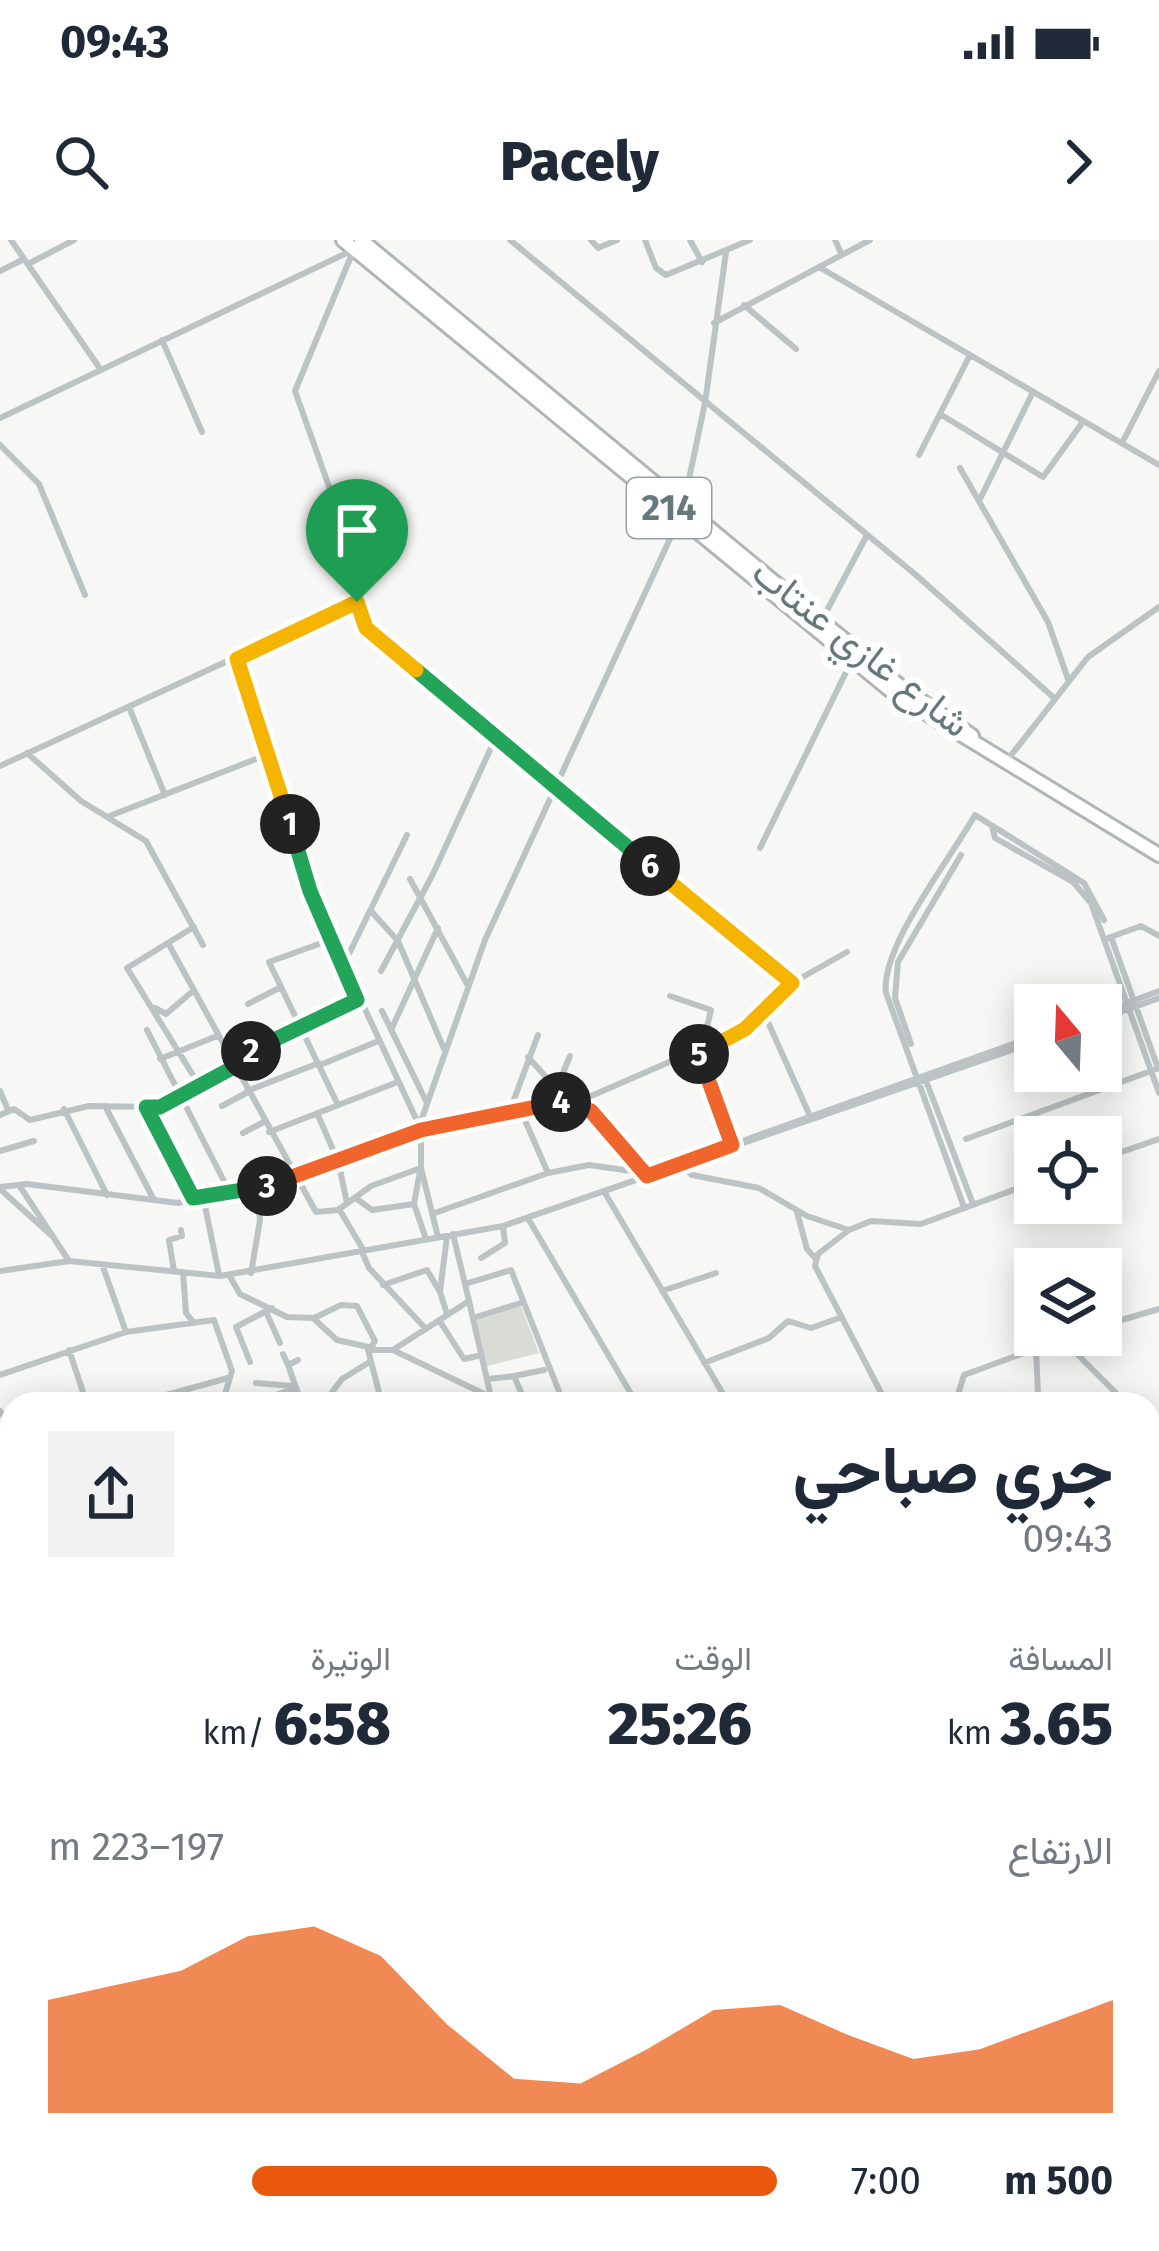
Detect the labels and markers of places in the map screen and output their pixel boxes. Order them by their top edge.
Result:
pin [306,479,408,602]
pin: 1 [260,794,320,854]
pin: 6 [620,836,680,896]
pin: 2 [221,1021,281,1081]
pin: 5 [669,1024,729,1084]
pin: 4 [531,1072,591,1132]
pin: 3 [237,1156,297,1216]

